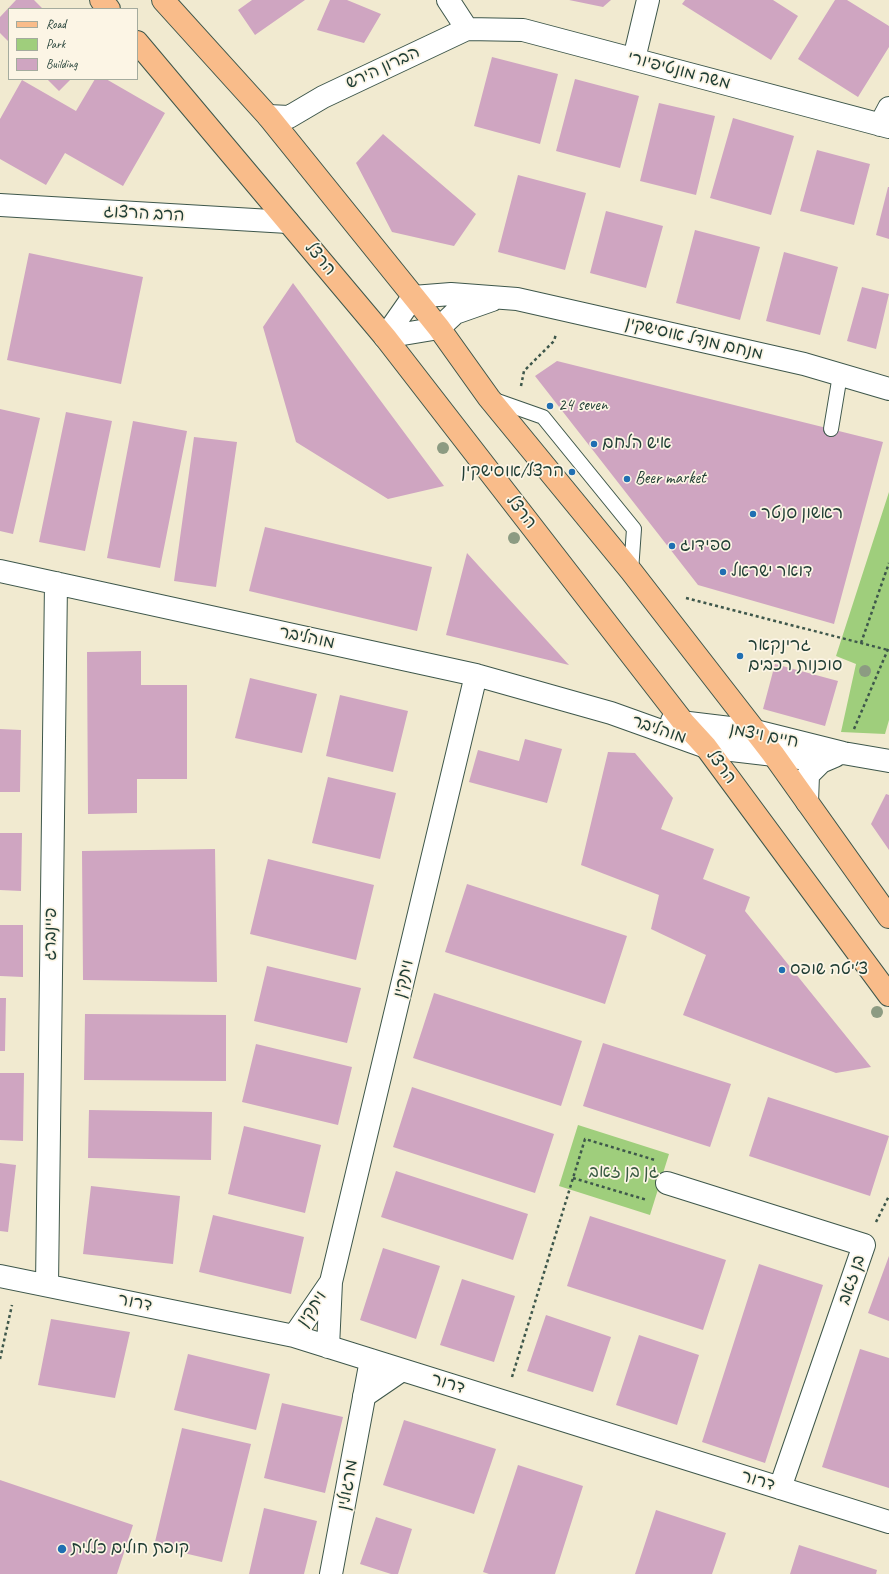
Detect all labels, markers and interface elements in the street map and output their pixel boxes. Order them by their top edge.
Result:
legend [8,8,138,80]
text: Road [46,16,66,32]
text: Park [46,36,65,52]
street label: הברון הירש [343,42,423,94]
street label: משה מונטיפיורי [625,47,733,95]
text: Building [46,56,78,72]
street label: הרב הרצוג [103,202,185,226]
street label: הרצל [300,238,340,280]
street label: מנחם מנדל אוסישקין [623,313,765,365]
place label: 24 seven [558,396,608,416]
marker: 24 seven [545,401,555,411]
place label: איש הלחם [602,434,671,454]
marker: איש הלחם [589,439,599,449]
place label: הרצל/אוסישקין [461,462,564,482]
marker: הרצל/אוסישקין [567,467,577,477]
place label: Beer market [635,469,706,489]
marker: Beer market [622,474,632,484]
street label: הרצל [501,491,541,533]
place label: ראשון סנטר [761,504,843,524]
marker: ראשון סנטר [748,509,758,519]
place label: ספידוג [680,536,731,556]
marker: ספידוג [667,541,677,551]
place label: דואר ישראל [731,562,812,582]
marker: דואר ישראל [718,567,728,577]
street label: מוהליבר [277,622,337,654]
place label: גרינקאר סוכנות רכבים [748,636,842,676]
marker: גרינקאר סוכנות רכבים [735,651,745,661]
street label: מוהליבר [629,711,689,749]
street label: חיים ויצמן [728,719,800,753]
street label: הרצל [702,746,740,788]
street label: פיינברג [40,907,62,961]
street label: ויתקין [389,958,419,1000]
place label: צ׳יטה שופס [790,960,868,980]
marker: צ׳יטה שופס [777,965,787,975]
park label: גן בן זאב [589,1163,659,1183]
street label: בן זאב [834,1253,870,1307]
street label: ויתקין [293,1287,331,1331]
street label: דרור [116,1290,154,1316]
street label: דרור [429,1369,467,1399]
street label: מרגולין [334,1458,362,1512]
street label: דרור [739,1466,777,1496]
place label: קופת חולים כללית [71,1539,189,1559]
marker: קופת חולים כללית [56,1543,68,1555]

